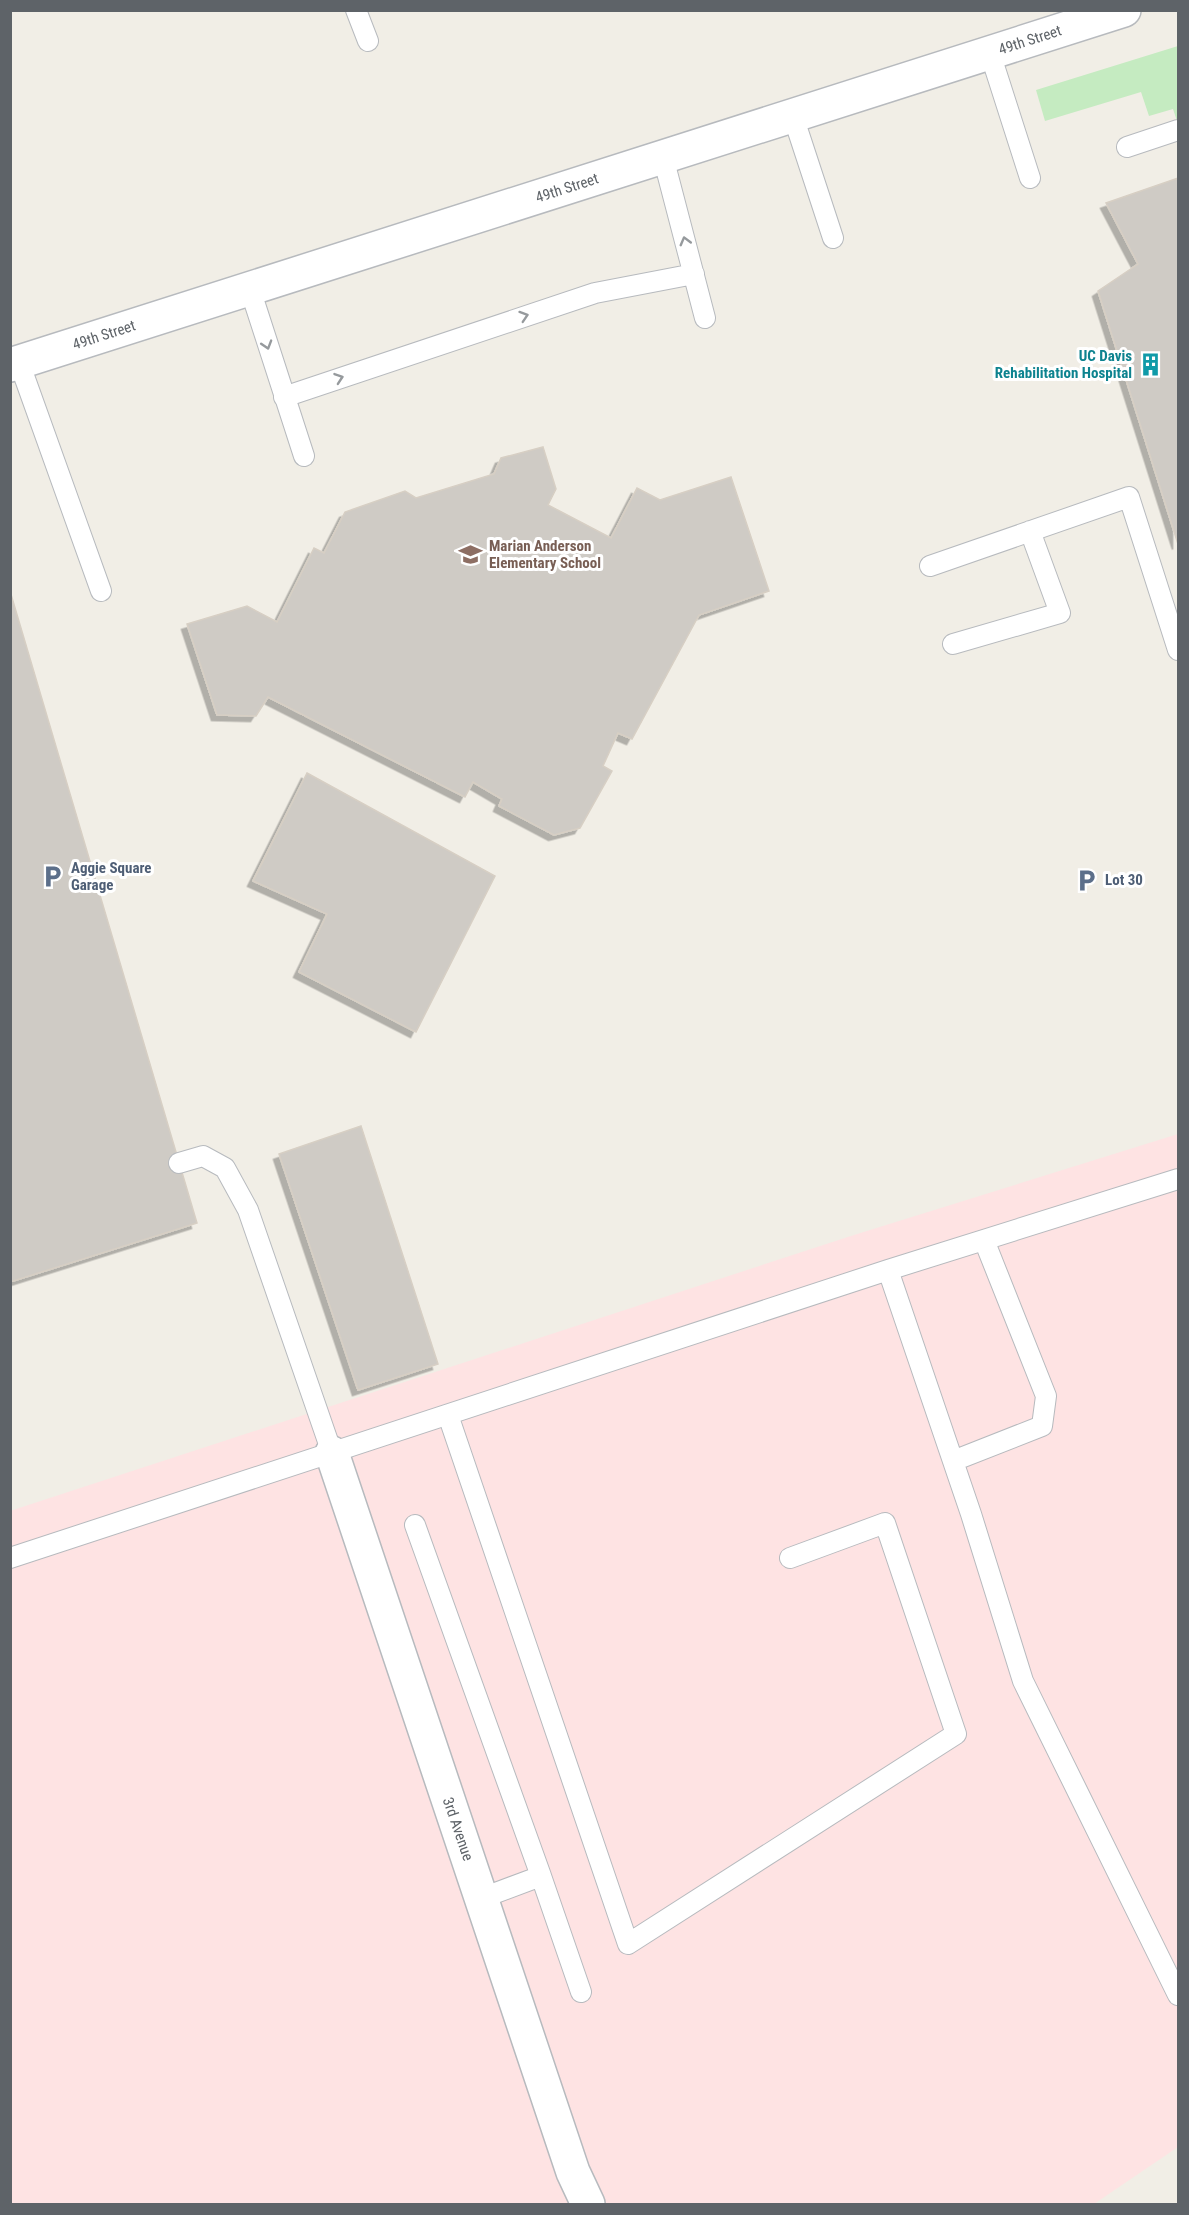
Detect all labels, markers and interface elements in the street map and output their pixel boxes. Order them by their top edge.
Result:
street label: 49th Street [996,21,1064,59]
street label: 49th Street [533,169,601,207]
one-way arrow [680,236,692,247]
one-way arrow [518,311,529,323]
street label: 49th Street [70,316,138,354]
one-way arrow [260,339,272,350]
place label: UC Davis Rehabilitation Hospital [995,347,1132,382]
building icon: UC Davis Rehabilitation Hospital [1137,352,1163,378]
one-way arrow [333,373,344,385]
place label: Marian Anderson Elementary School [489,537,601,572]
school or university icon: Marian Anderson Elementary School [458,542,484,568]
place label: Aggie Square Garage [71,859,151,894]
parking icon: Aggie Square Garage [40,864,66,890]
parking icon: Lot 30 [1074,867,1100,893]
place label: Lot 30 [1105,871,1143,889]
street label: 3rd Avenue [439,1795,477,1863]

